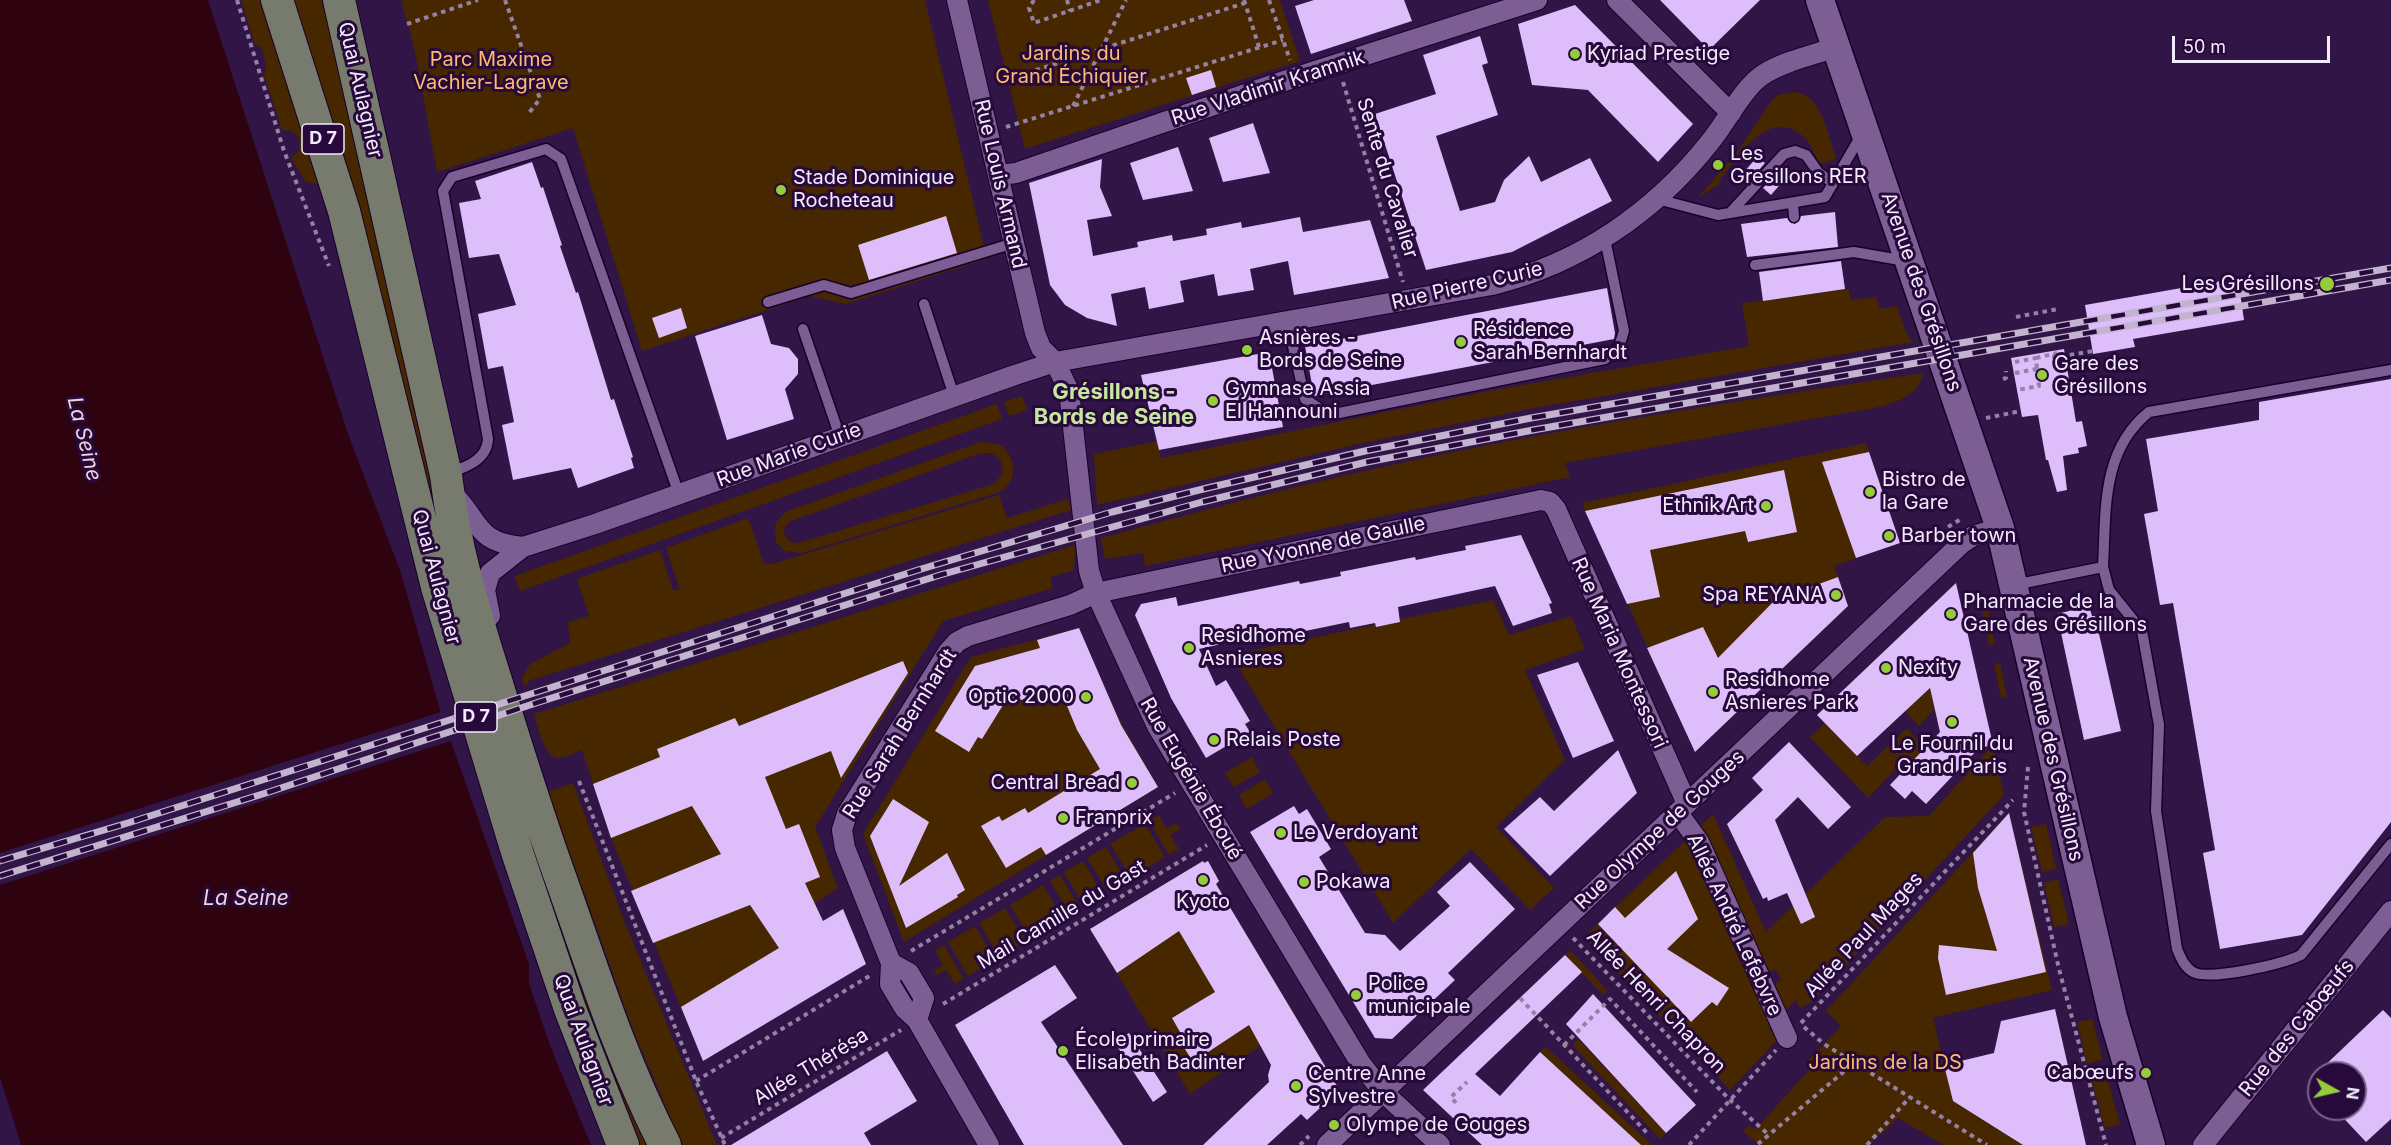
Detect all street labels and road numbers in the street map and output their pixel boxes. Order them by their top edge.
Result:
street label: Quai Aulagnier [333,20,387,160]
street label: Rue Vladimir Kramnik [1168,45,1368,131]
street label: Sente du Cavalier [1351,95,1423,261]
street label: Rue Louis Armand [969,97,1031,271]
road number: D 7 [302,124,344,154]
street label: Avenue des Grésillons [1876,189,1966,395]
street label: Rue Pierre Curie [1389,257,1545,315]
street label: Rue Marie Curie [713,418,865,492]
street label: Quai Aulagnier [406,507,466,647]
street label: Rue Yvonne de Gaulle [1219,512,1427,578]
street label: Rue Maria Montessori [1566,554,1672,752]
street label: Rue Sarah Bernhardt [838,645,962,823]
street label: Avenue des Grésillons [2018,654,2088,864]
street label: Rue Eugénie Éboué [1135,694,1247,864]
road number: D 7 [455,702,497,732]
street label: Rue Olympe de Gouges [1570,745,1750,915]
street label: Allée André Lefebvre [1681,830,1787,1020]
street label: Mail Camille du Gast [973,855,1151,975]
street label: Allée Paul Mages [1800,867,1928,1003]
street label: Allée Henri Chapron [1581,925,1731,1079]
street label: Rue des Cabœufs [2234,955,2360,1101]
street label: Quai Aulagnier [548,971,618,1109]
street label: Allée Thérésa [749,1023,873,1111]

